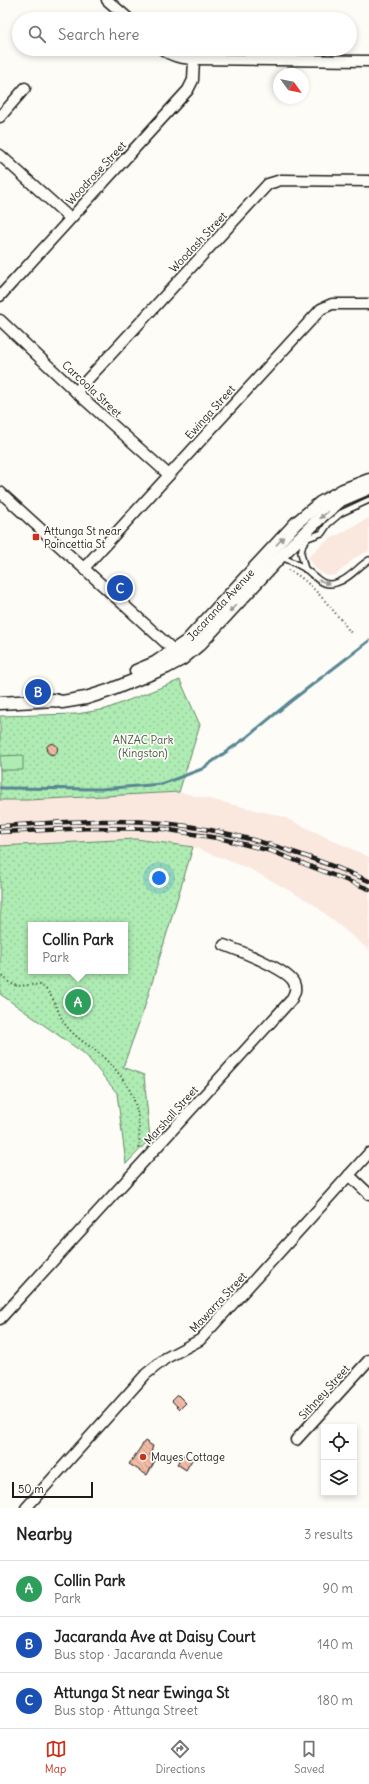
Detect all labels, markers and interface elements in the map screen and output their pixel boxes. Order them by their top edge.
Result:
search box [12,12,357,56]
icon: search [26,23,48,45]
text: Search here [58,25,139,44]
north arrow [273,68,309,104]
street label: Woodrose Street [63,138,129,208]
street label: Woodash Street [166,208,230,275]
street label: Carcoola Street [59,358,125,420]
street label: Ewinga Street [182,382,238,442]
one-way arrow [318,510,329,519]
place label: Attunga St near Poincettia St [44,524,122,551]
marker: Attunga St near Poincettia St [31,532,41,542]
one-way arrow [275,536,284,546]
street label: Jacaranda Avenue [184,566,257,643]
pin: C [107,573,133,603]
one-way arrow [318,579,330,585]
one-way arrow [229,603,238,613]
pin: B [25,677,51,707]
park label: ANZAC Park (Kingston) [113,733,174,760]
your location [149,868,169,888]
popup [28,922,128,974]
text: Collin Park [42,930,114,949]
text: Park [42,949,69,966]
pin: A [65,987,91,1017]
street label: Marshall Street [141,1083,201,1147]
street label: Mawarra Street [187,1269,250,1335]
street label: Sithney Street [296,1361,353,1422]
map controls [321,1424,357,1496]
button: locate [321,1424,357,1460]
place label: Mayes Cottage [151,1450,225,1464]
marker: Mayes Cottage [138,1452,148,1462]
button: layers [321,1460,357,1496]
scale bar [12,1480,93,1499]
text: 50 m [18,1482,44,1496]
text: Nearby [16,1523,72,1545]
text: 3 results [304,1526,353,1543]
text: Collin Park [54,1571,125,1590]
text: A [25,1580,33,1597]
text: 90 m [322,1580,353,1597]
text: Park [54,1590,81,1607]
text: Jacaranda Ave at Daisy Court [54,1627,256,1646]
text: B [25,1636,33,1653]
text: 140 m [317,1636,353,1653]
text: Bus stop · Jacaranda Avenue [54,1646,223,1663]
text: Attunga St near Ewinga St [54,1683,229,1702]
text: C [25,1692,33,1709]
text: 180 m [317,1692,353,1709]
text: Bus stop · Attunga Street [54,1702,198,1719]
tab: Map [45,1738,67,1776]
tab: Directions [156,1738,205,1776]
tab: Saved [294,1738,324,1776]

